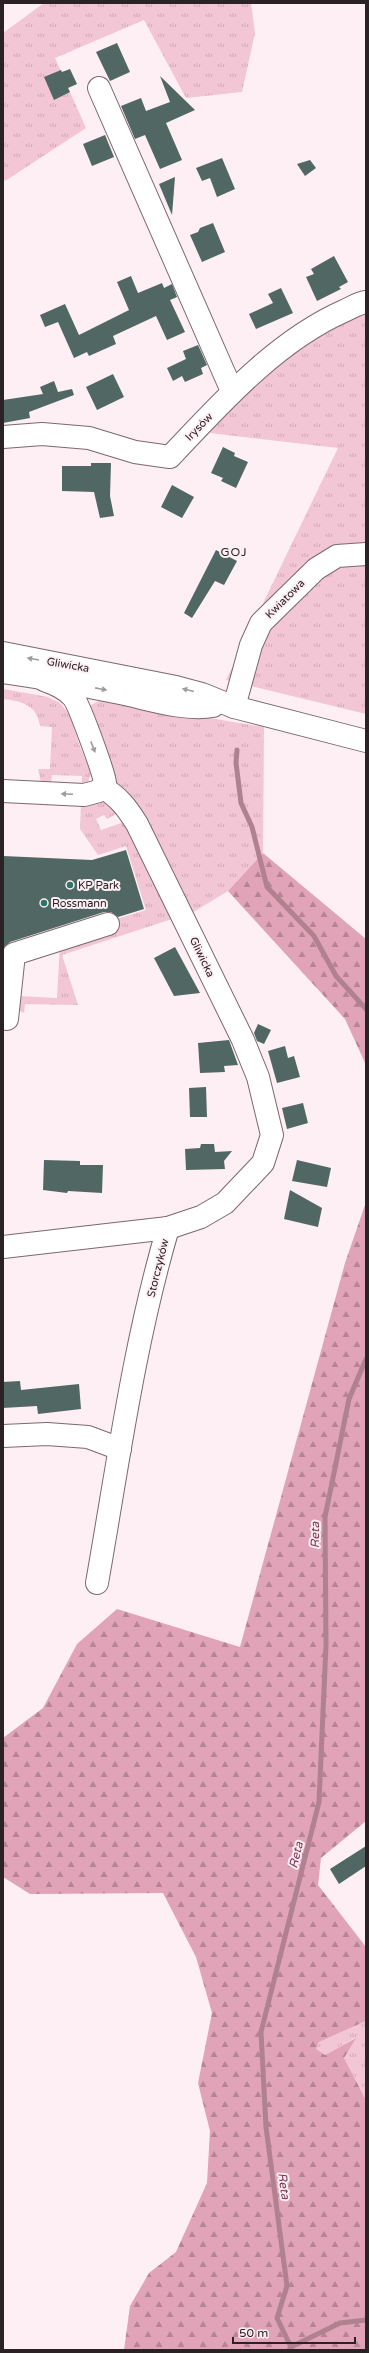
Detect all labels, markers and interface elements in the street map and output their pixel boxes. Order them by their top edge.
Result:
street label: Irysów [183,410,216,444]
district label: GOJ [220,545,248,559]
street label: Kwiatowa [263,577,307,621]
street label: Gliwicka [46,655,90,675]
one-way arrow [27,656,39,662]
one-way arrow [95,687,107,693]
one-way arrow [182,687,194,693]
one-way arrow [90,742,96,754]
one-way arrow [60,791,73,797]
place label: KP Park [78,879,119,892]
marker: KP Park [65,880,75,890]
place label: Rossmann [52,897,107,910]
marker: Rossmann [39,898,49,908]
street label: Gliwicka [187,935,217,979]
street label: Storczyków [144,1237,172,1299]
water label: Reta [308,1521,322,1548]
water label: Reta [286,1840,306,1870]
water label: Reta [275,2172,293,2200]
scale bar [233,2319,355,2345]
text: 50 m [239,2326,268,2340]

